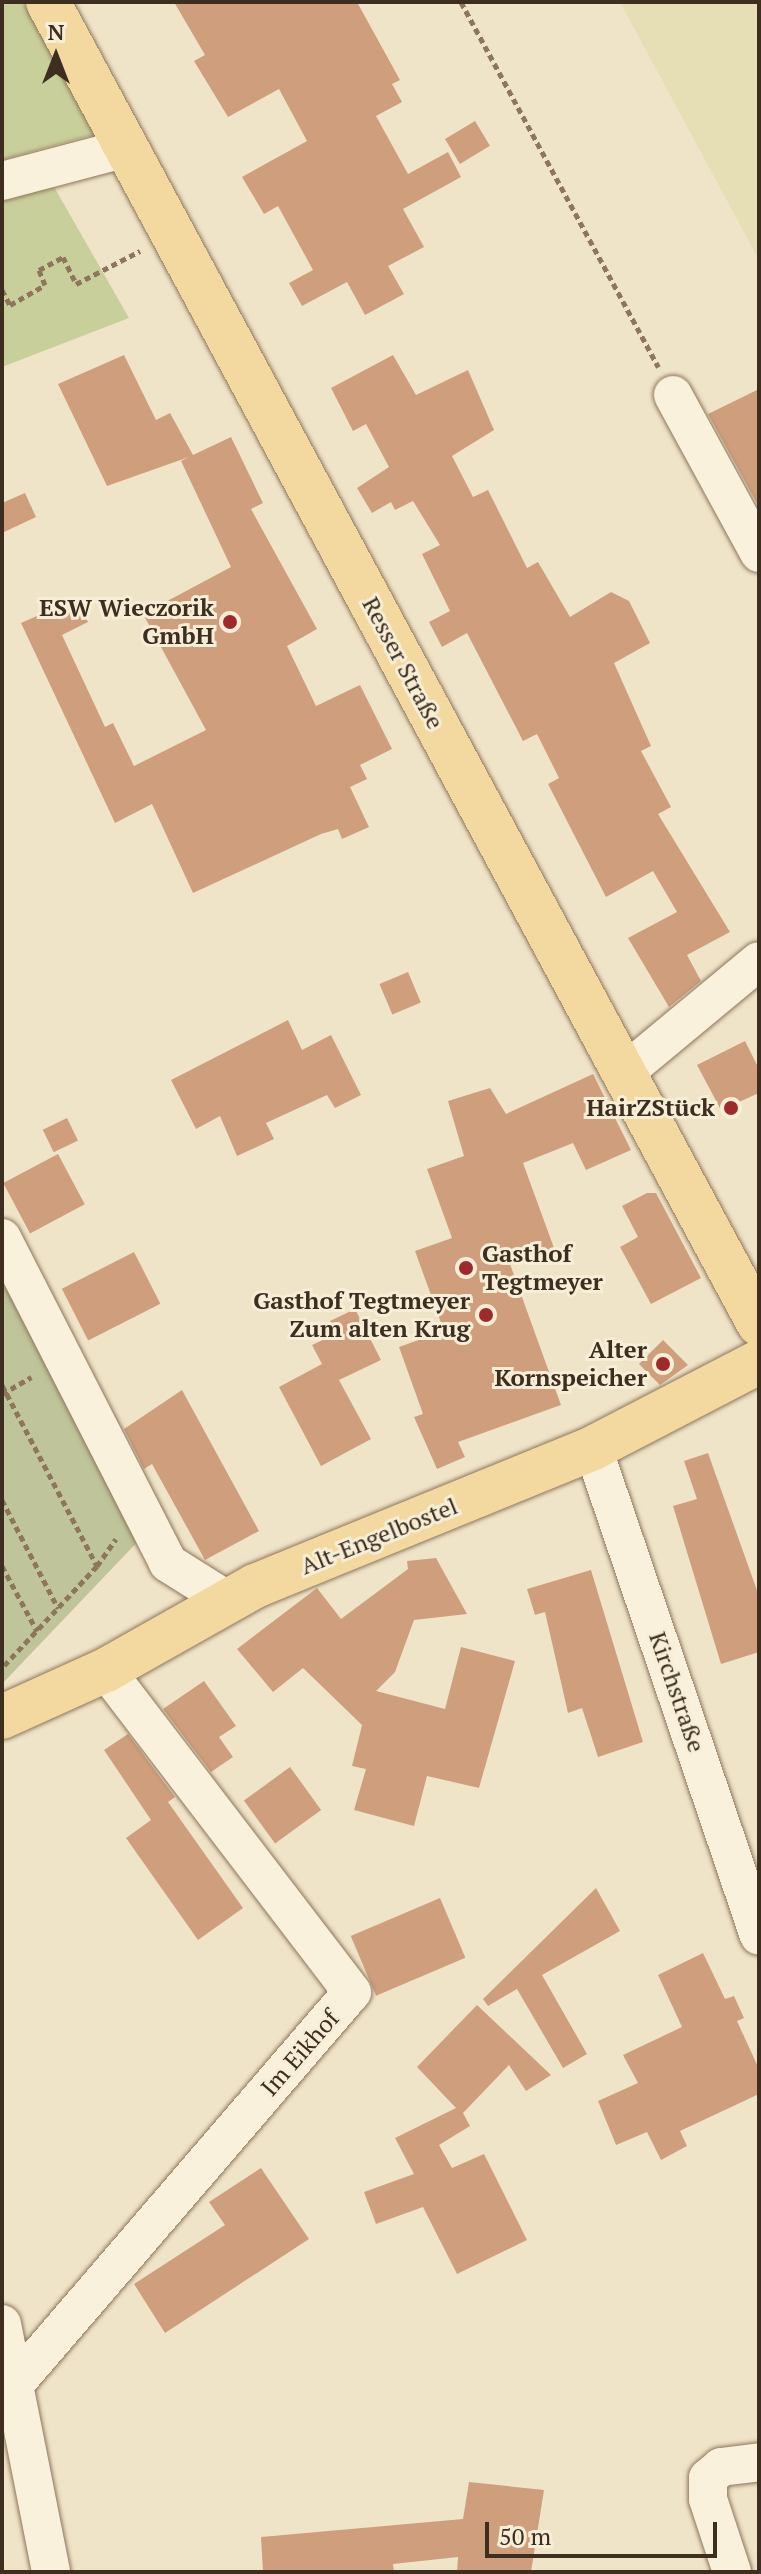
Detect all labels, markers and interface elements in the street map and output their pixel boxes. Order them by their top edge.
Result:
north arrow [16,16,96,96]
text: N [48,17,64,46]
street label: Resser Straße [356,592,450,734]
place label: ESW Wieczorik GmbH [39,594,214,650]
marker: ESW Wieczorik GmbH [221,613,239,631]
place label: HairZStück [586,1094,715,1122]
marker: HairZStück [722,1099,740,1117]
place label: Gasthof Tegtmeyer [482,1240,603,1296]
marker: Gasthof Tegtmeyer [457,1259,475,1277]
place label: Gasthof Tegtmeyer Zum alten Krug [253,1287,470,1343]
marker: Gasthof Tegtmeyer Zum alten Krug [477,1306,495,1324]
place label: Alter Kornspeicher [494,1336,647,1392]
marker: Alter Kornspeicher [654,1355,672,1373]
street label: Alt-Engelbostel [296,1491,462,1581]
street label: Kirchstraße [643,1628,711,1756]
street label: Im Eikhof [255,2004,345,2102]
scale bar [489,2506,721,2556]
text: 50 m [499,2520,551,2552]

